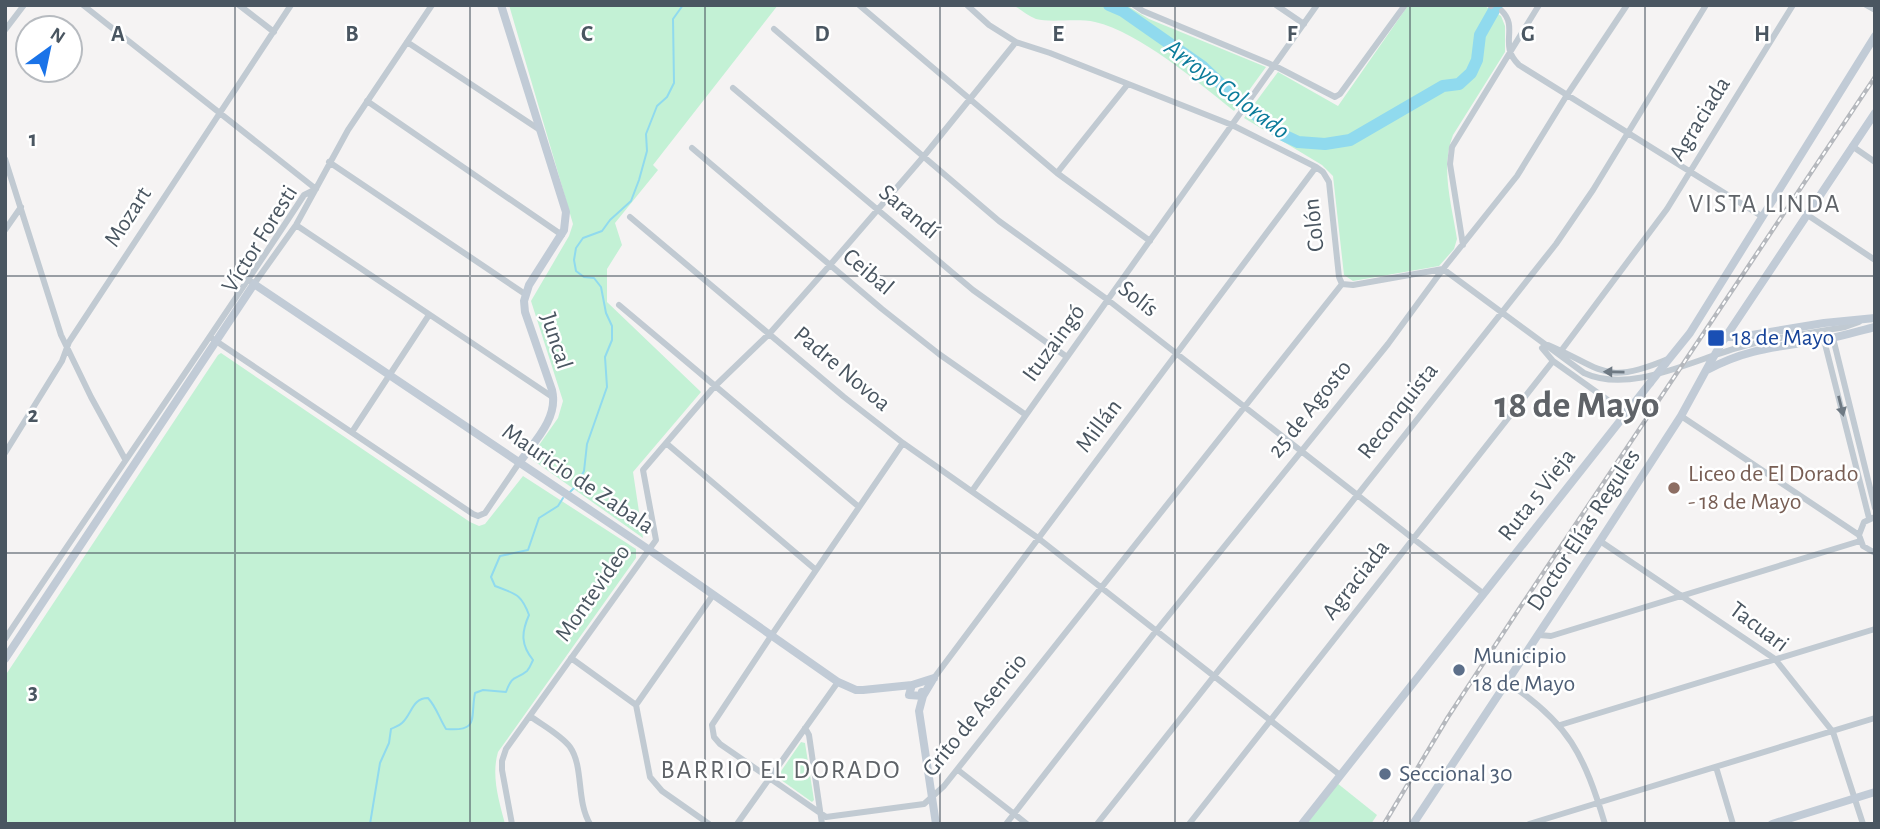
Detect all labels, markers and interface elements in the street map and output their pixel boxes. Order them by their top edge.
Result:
north arrow [14,14,84,84]
text: A [111,23,125,46]
text: B [345,23,359,46]
text: C [581,23,593,46]
text: D [814,23,830,46]
text: E [1052,23,1064,46]
text: F [1287,23,1298,46]
text: G [1521,23,1535,46]
text: H [1754,23,1770,46]
text: N [47,24,68,48]
water label: Arroyo Colorado [1159,33,1294,144]
street label: Agraciada [1665,73,1735,165]
text: 1 [29,128,37,151]
street label: Sarandí [874,180,944,244]
street label: Víctor Foresti [218,181,302,297]
street label: Mozart [100,182,156,251]
district label: VISTA LINDA [1688,191,1842,217]
street label: Colón [1299,197,1329,253]
street label: Ceibal [838,244,898,300]
street label: Solís [1114,276,1162,322]
street label: Ituzaingó [1018,300,1090,386]
street label: Juncal [536,310,576,372]
street label: Padre Novoa [789,322,895,416]
place label: 18 de Mayo [1732,326,1834,350]
marker: 18 de Mayo [1706,328,1726,348]
street label: 25 de Agosto [1264,356,1356,462]
street label: Reconquista [1353,358,1443,464]
one-way arrow [1603,366,1625,377]
district label: 18 de Mayo [1494,387,1660,425]
street label: Millán [1071,395,1127,457]
one-way arrow [1836,395,1847,417]
text: 2 [28,404,39,427]
street label: Mauricio de Zabala [498,419,658,539]
street label: Ruta 5 Vieja [1494,444,1580,546]
street label: Doctor Elías Regules [1523,445,1645,615]
place label: Liceo de El Dorado - 18 de Mayo [1688,462,1859,514]
marker: Liceo de El Dorado - 18 de Mayo [1666,480,1682,496]
street label: Agraciada [1318,536,1394,624]
street label: Montevideo [551,540,635,646]
street label: Tacuari [1725,597,1793,657]
place label: Municipio 18 de Mayo [1473,644,1575,696]
street label: Grito de Asencio [918,649,1032,781]
marker: Municipio 18 de Mayo [1451,662,1467,678]
text: 3 [28,681,38,704]
district label: BARRIO EL DORADO [661,757,901,783]
place label: Seccional 30 [1399,762,1513,786]
marker: Seccional 30 [1377,766,1393,782]

